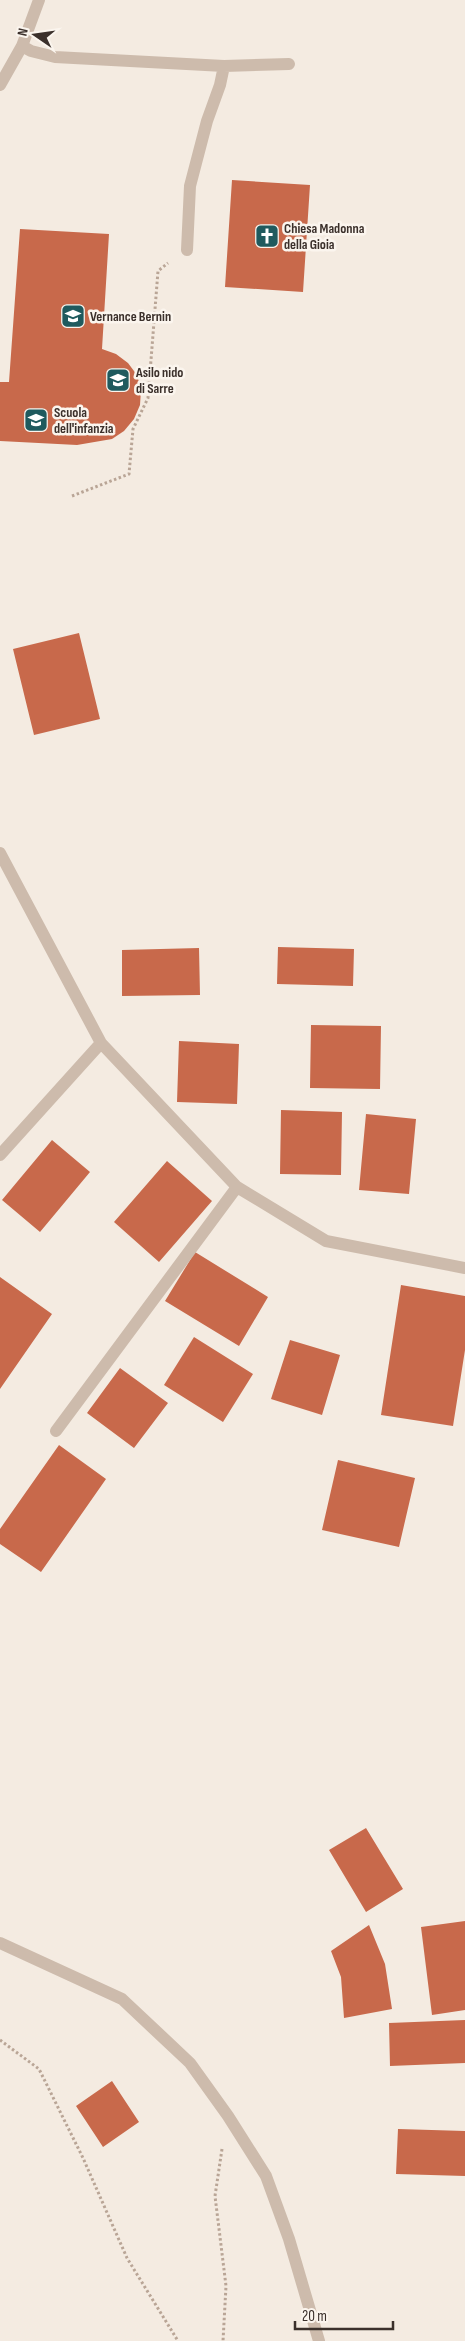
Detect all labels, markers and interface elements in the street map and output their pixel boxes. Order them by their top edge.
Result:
north arrow [10,10,60,60]
text: N [14,27,32,38]
place label: Chiesa Madonna della Gioia [284,220,365,253]
church icon: Chiesa Madonna della Gioia [254,223,280,249]
school or university icon: Vernance Bernin [60,303,86,329]
place label: Vernance Bernin [90,308,171,325]
place label: Asilo nido di Sarre [135,364,183,397]
school or university icon: Asilo nido di Sarre [105,367,131,393]
place label: Scuola dell'infanzia [54,404,114,437]
school or university icon: Scuola dell'infanzia [23,407,49,433]
scale bar [295,2298,392,2330]
text: 20 m [302,2307,327,2326]

